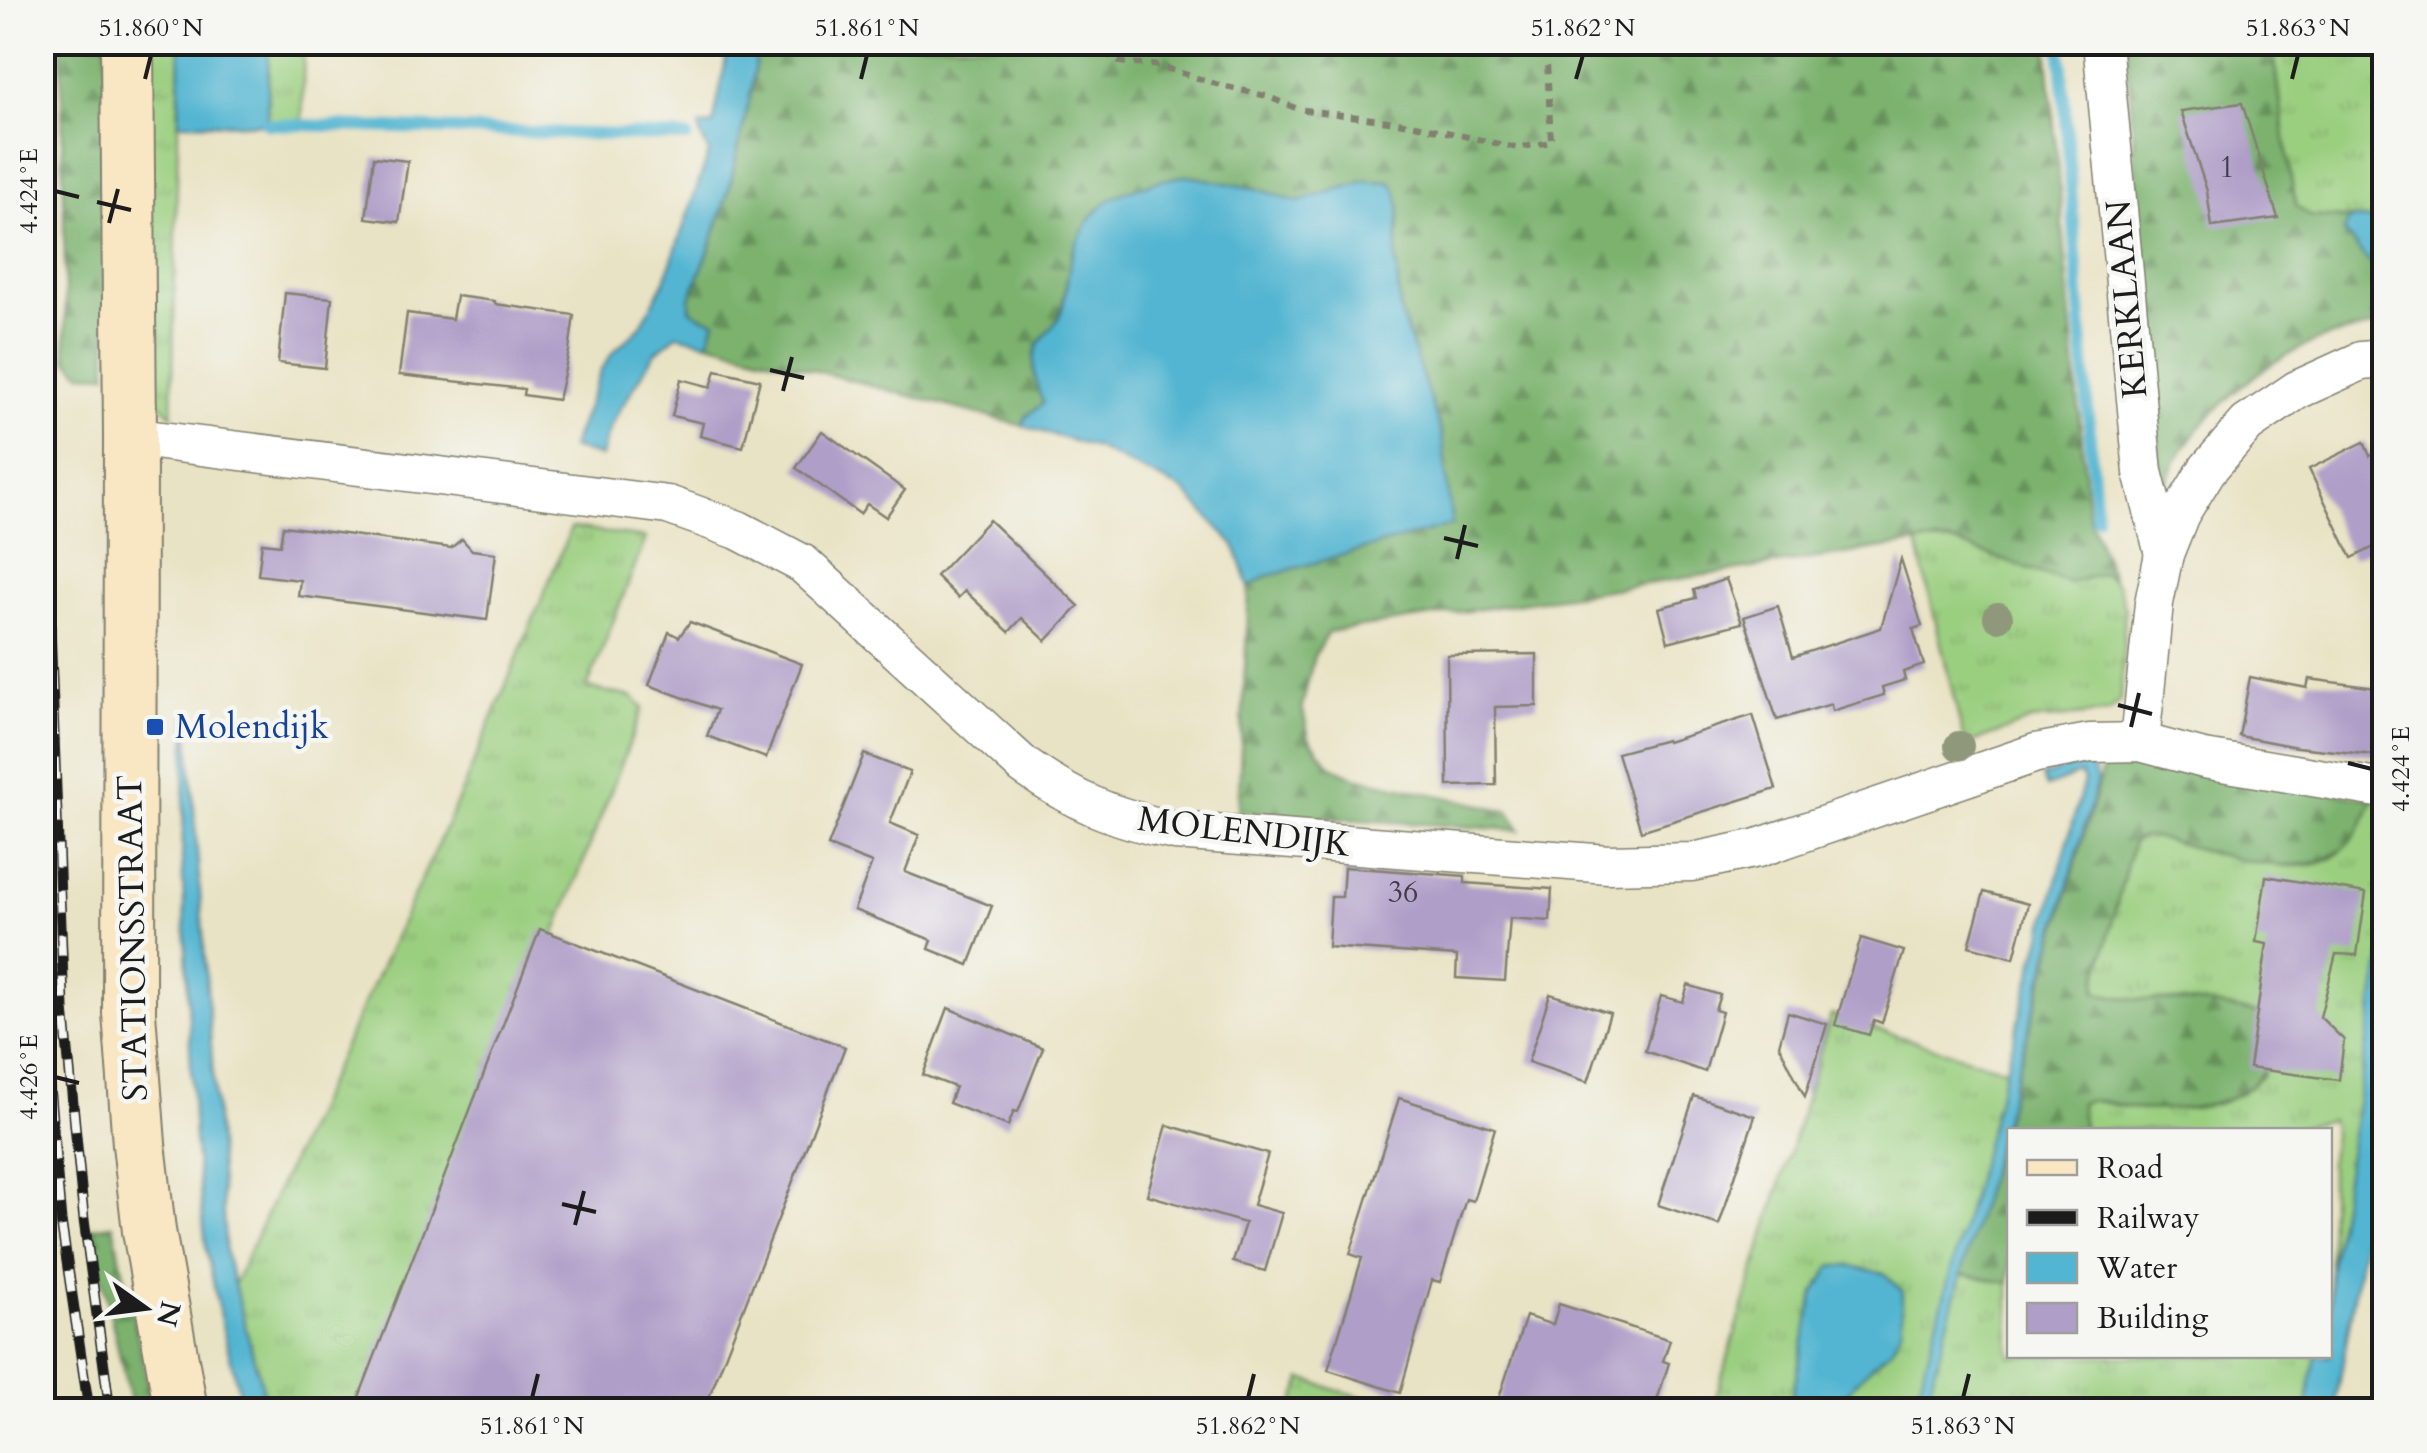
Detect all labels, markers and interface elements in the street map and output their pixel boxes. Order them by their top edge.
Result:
text: 51.860°N [99,11,203,45]
text: 51.861°N [815,11,919,45]
text: 51.862°N [1531,11,1635,45]
text: 51.863°N [2246,11,2350,45]
house number: 1 [2219,147,2235,188]
text: 4.424°E [12,148,46,234]
street label: KERKLAAN [2094,198,2160,400]
place label: Molendijk [175,703,329,751]
marker: Molendijk [144,716,166,738]
text: 4.424°E [2384,726,2418,812]
street label: STATIONSSTRAAT [106,774,160,1102]
street label: MOLENDIJK [1135,795,1353,869]
house number: 36 [1388,872,1418,913]
text: 4.426°E [12,1034,46,1120]
legend [2007,1128,2332,1358]
text: Road [2097,1148,2163,1189]
text: Railway [2097,1198,2200,1239]
text: Water [2096,1248,2177,1289]
north arrow [95,1258,195,1358]
text: N [147,1297,190,1330]
text: Building [2097,1298,2208,1339]
text: 51.861°N [480,1409,584,1443]
text: 51.862°N [1196,1409,1300,1443]
text: 51.863°N [1911,1409,2015,1443]

